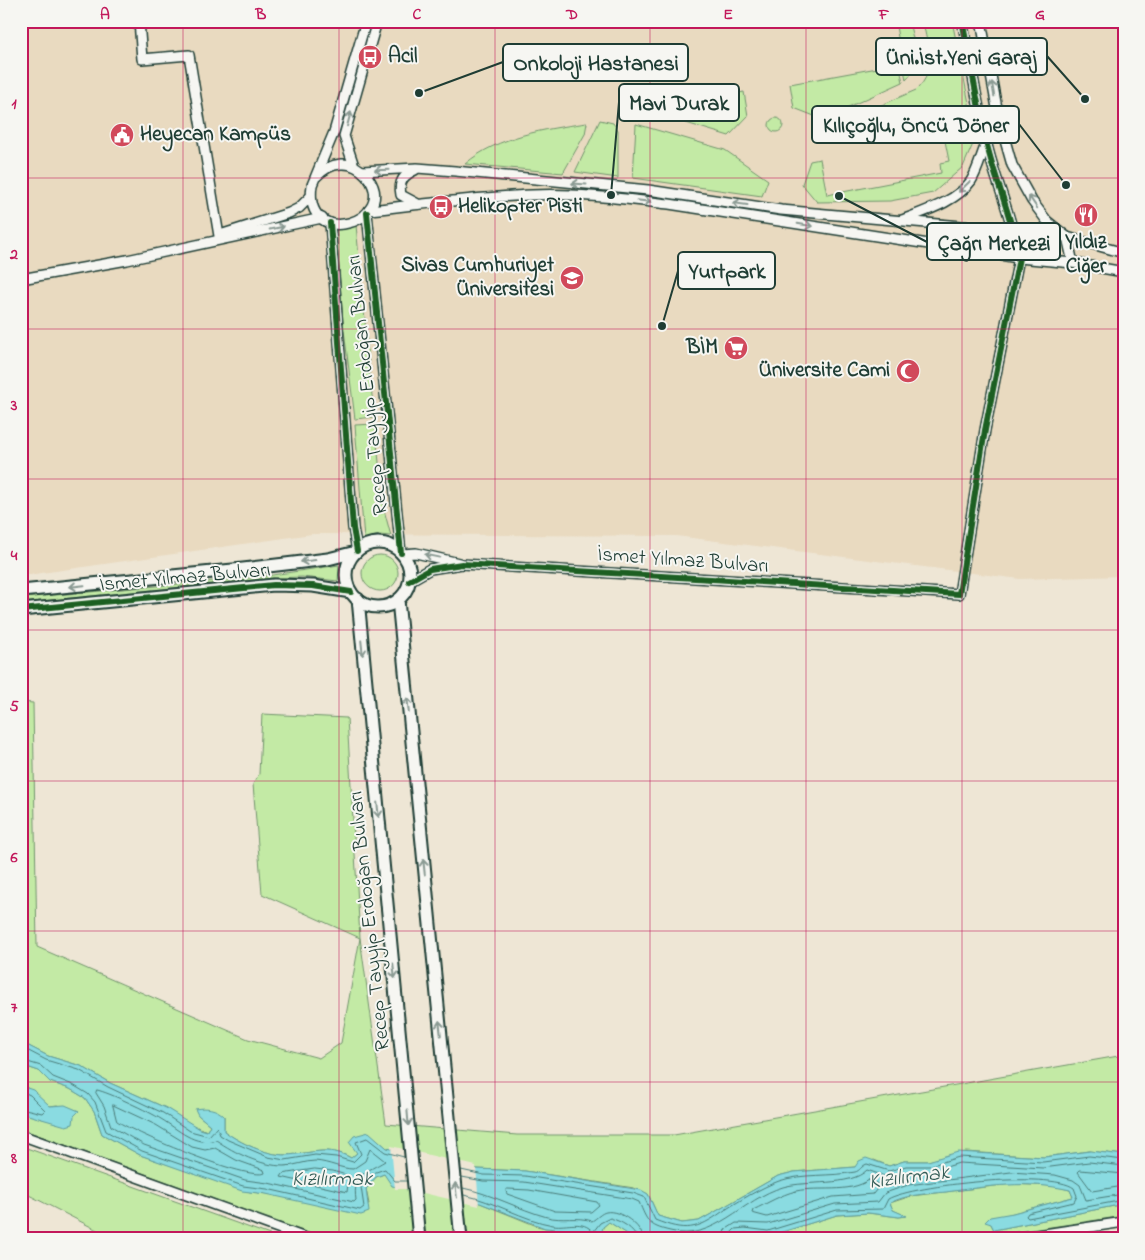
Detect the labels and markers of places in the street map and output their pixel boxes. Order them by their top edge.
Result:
callout: Üni.İst.Yeni Garaj [876,38,1047,75]
place label: Acil [388,42,418,72]
bus stop icon: Acil [357,44,383,70]
callout: Onkoloji Hastanesi [503,44,688,81]
callout: Mavi Durak [619,84,739,121]
callout: Kılıçoğlu, Öncü Döner [812,106,1019,143]
place label: Heyecan Kampüs [140,120,291,152]
public building icon: Heyecan Kampüs [109,122,135,148]
place label: Helikopter Pisti [458,192,583,222]
bus stop icon: Helikopter Pisti [428,194,454,220]
restaurant icon: Yıldız Ciğer [1073,202,1099,228]
callout: Çağrı Merkezi [927,223,1060,260]
place label: Yıldız Ciğer [1064,228,1108,284]
place label: Sivas Cumhuriyet Üniversitesi [401,251,555,305]
callout: Yurtpark [678,252,775,289]
school or university icon: Sivas Cumhuriyet Üniversitesi [559,265,585,291]
place label: BİM [685,333,718,363]
supermarket icon: BİM [723,335,749,361]
place label: Üniversite Cami [759,356,890,386]
mosque icon: Üniversite Cami [895,358,921,384]

